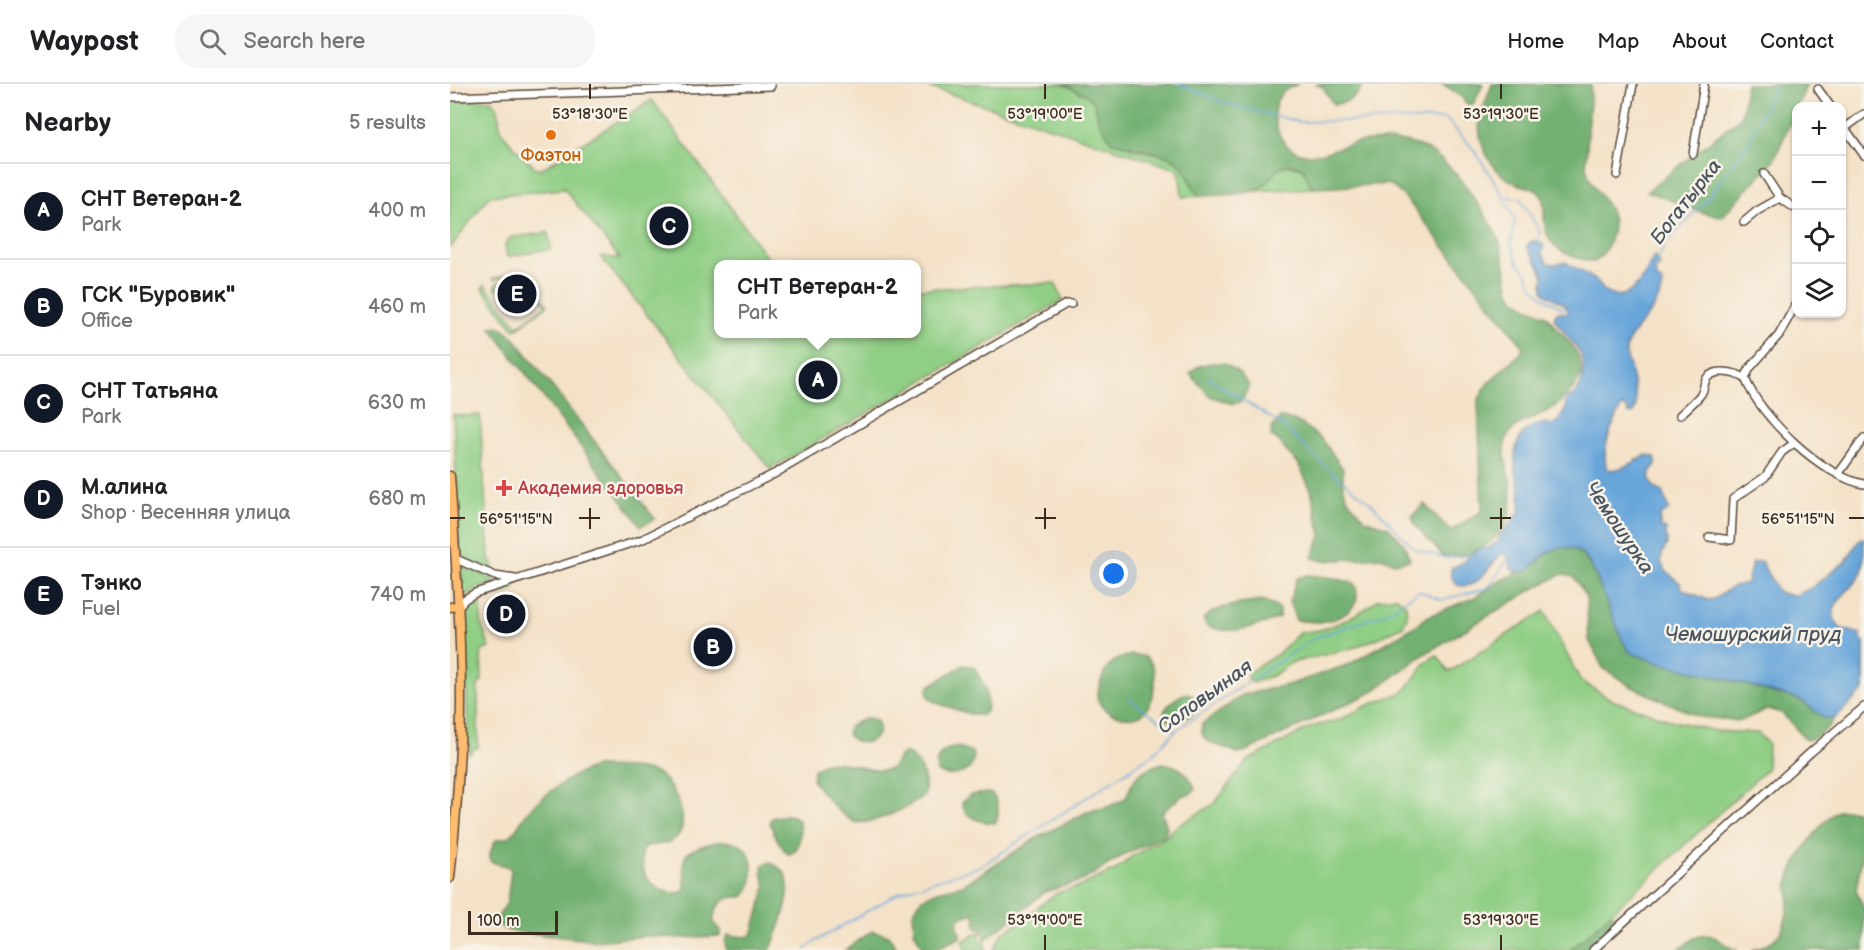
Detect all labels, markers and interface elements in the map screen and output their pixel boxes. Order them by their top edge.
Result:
search box [175,14,595,68]
text: Waypost [30,25,139,58]
icon: search [196,25,229,58]
text: Search here [244,28,365,55]
text: Home [1507,29,1564,54]
text: Map [1597,29,1639,54]
text: About [1672,29,1727,54]
text: Contact [1760,29,1834,54]
map controls [1792,102,1846,318]
button: + [1792,102,1846,156]
text: 53°18'30"E [552,105,628,124]
text: 53°19'00"E [1007,105,1083,124]
text: 53°19'30"E [1463,105,1539,124]
text: Nearby [24,108,111,139]
text: 5 results [349,111,426,135]
marker: Фаэтон [544,128,558,142]
place label: Фаэтон [520,145,582,166]
water label: Богатырка [1645,155,1727,249]
button: − [1792,156,1846,210]
text: СНТ Ветеран-2 [81,186,242,213]
text: A [37,199,50,223]
text: 400 m [368,199,426,223]
pin: C [650,204,688,248]
button: locate [1792,210,1846,264]
text: Park [81,213,121,237]
popup [714,260,921,338]
button: layers [1792,264,1846,318]
pin: E [498,272,536,316]
text: СНТ Ветеран-2 [737,274,898,301]
text: ГСК "Буровик" [81,282,235,309]
text: B [36,295,51,319]
text: 460 m [368,295,426,319]
text: Park [737,301,777,325]
text: Office [81,309,133,333]
pin: A [798,358,838,402]
text: СНТ Татьяна [81,378,218,405]
text: C [36,391,51,415]
text: 630 m [368,391,426,415]
text: Park [81,405,121,429]
text: М.алина [81,474,167,501]
water label: Чемошурка [1579,477,1659,579]
place label: Академия здоровья [517,478,683,499]
marker: Академия здоровья [495,479,513,497]
text: D [37,487,50,511]
text: 680 m [368,487,426,511]
text: Shop · Весенняя улица [81,501,291,525]
text: 56°51'15"N [479,510,553,529]
text: 56°51'15"N [1761,510,1835,529]
your location [1099,559,1128,588]
text: Тэнко [81,570,142,597]
text: E [37,583,50,607]
text: 740 m [370,583,426,607]
pin: D [486,592,526,636]
text: Fuel [81,597,120,621]
water label: Чемошурский пруд [1665,623,1841,647]
pin: B [694,624,732,670]
water label: Соловьиная [1153,654,1257,740]
scale bar [468,908,558,936]
text: 53°19'00"E [1007,911,1083,930]
text: 53°19'30"E [1463,911,1539,930]
text: 100 m [477,912,520,931]

